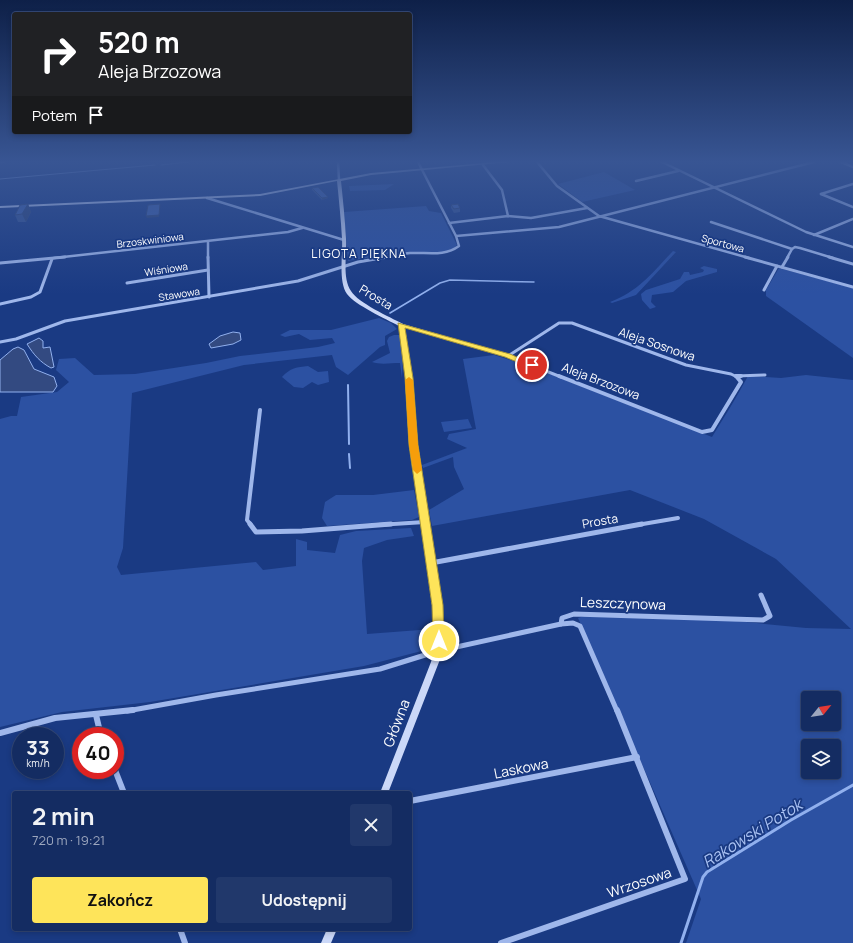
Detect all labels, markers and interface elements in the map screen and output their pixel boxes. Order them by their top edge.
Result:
text: 520 m [98,23,180,61]
icon: right [32,28,84,80]
text: Aleja Brzozowa [98,59,221,83]
icon: arrive [85,104,107,126]
text: Potem [32,105,77,126]
street label: Brzoskwiniowa [116,229,184,251]
street label: Sportowa [700,231,746,255]
district label: LIGOTA PIĘKNA [311,245,407,262]
street label: Wiśniowa [143,259,189,279]
street label: Prosta [356,280,396,314]
street label: Stawowa [157,284,201,304]
street label: Aleja Sosnowa [617,323,697,365]
pin [515,348,549,382]
icon: arrive [521,354,543,376]
street label: Aleja Brzozowa [560,358,642,404]
street label: Prosta [581,509,619,533]
street label: Leszczynowa [580,592,666,614]
position arrow [418,620,460,662]
north arrow [801,691,841,731]
map controls [801,691,841,779]
street label: Główna [378,696,414,750]
speed limit sign: 40 [72,727,124,779]
text: 33 [26,734,50,761]
button: layers [801,739,841,779]
street label: Laskowa [492,753,550,783]
text: km/h [26,756,50,770]
water label: Rakowski Potok [698,792,808,872]
text: 2 min [32,799,94,832]
button: close [350,804,392,846]
text: 720 m · 19:21 [32,831,105,849]
street label: Wrzosowa [604,862,674,902]
button: Zakończ [32,877,208,923]
button: Udostępnij [216,877,392,923]

